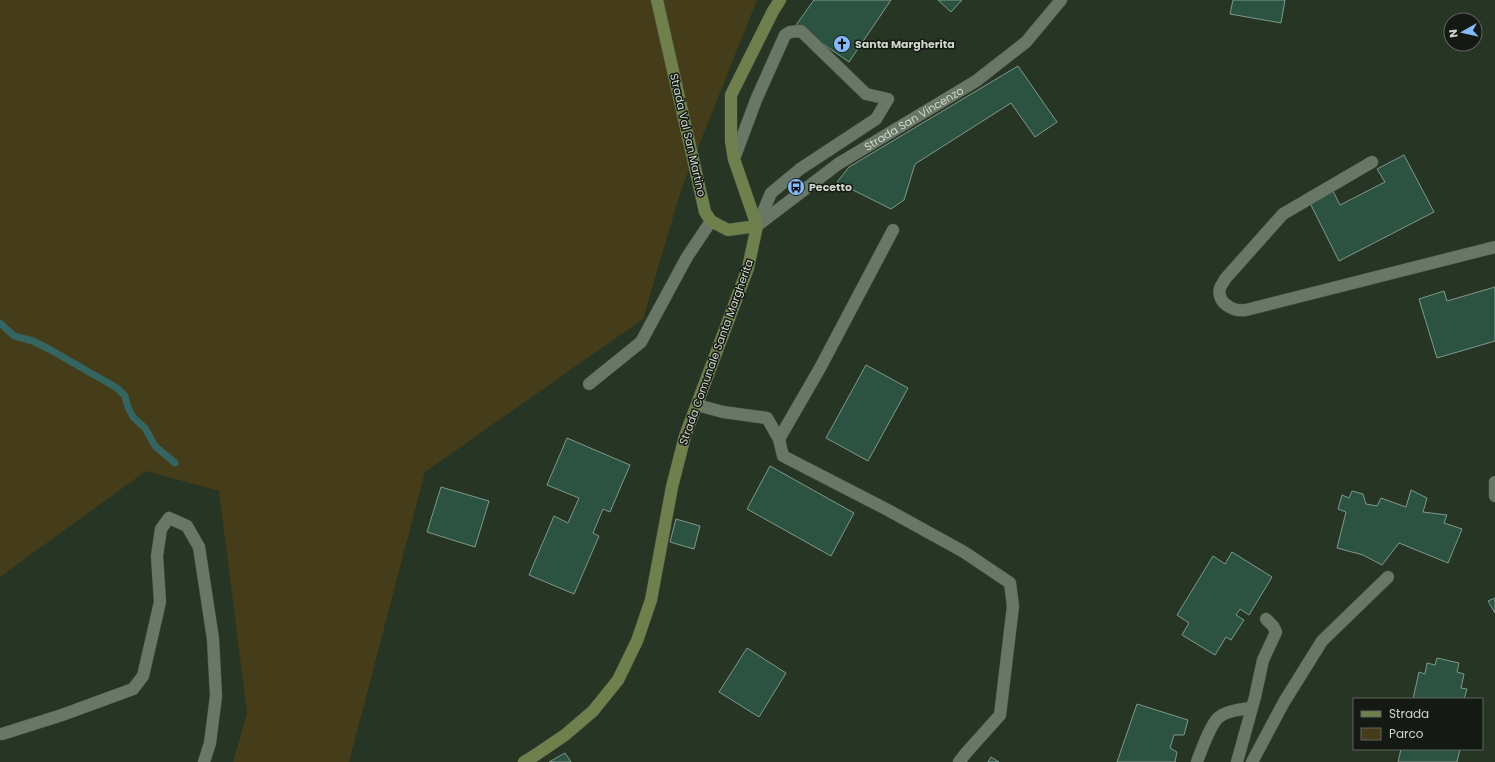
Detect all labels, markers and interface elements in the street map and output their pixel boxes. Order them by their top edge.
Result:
north arrow [1443,12,1483,52]
text: N [1445,28,1462,39]
church icon: Santa Margherita [832,34,852,54]
place label: Santa Margherita [855,36,955,52]
street label: Strada Val San Martino [666,72,710,198]
street label: Strada San Vincenzo [861,82,967,155]
bus stop icon: Pecetto [786,177,806,197]
place label: Pecetto [809,179,852,195]
street label: Strada Comunale Santa Margherita [675,257,757,447]
legend [1353,698,1483,750]
text: Strada [1389,705,1429,722]
text: Parco [1389,725,1424,742]

